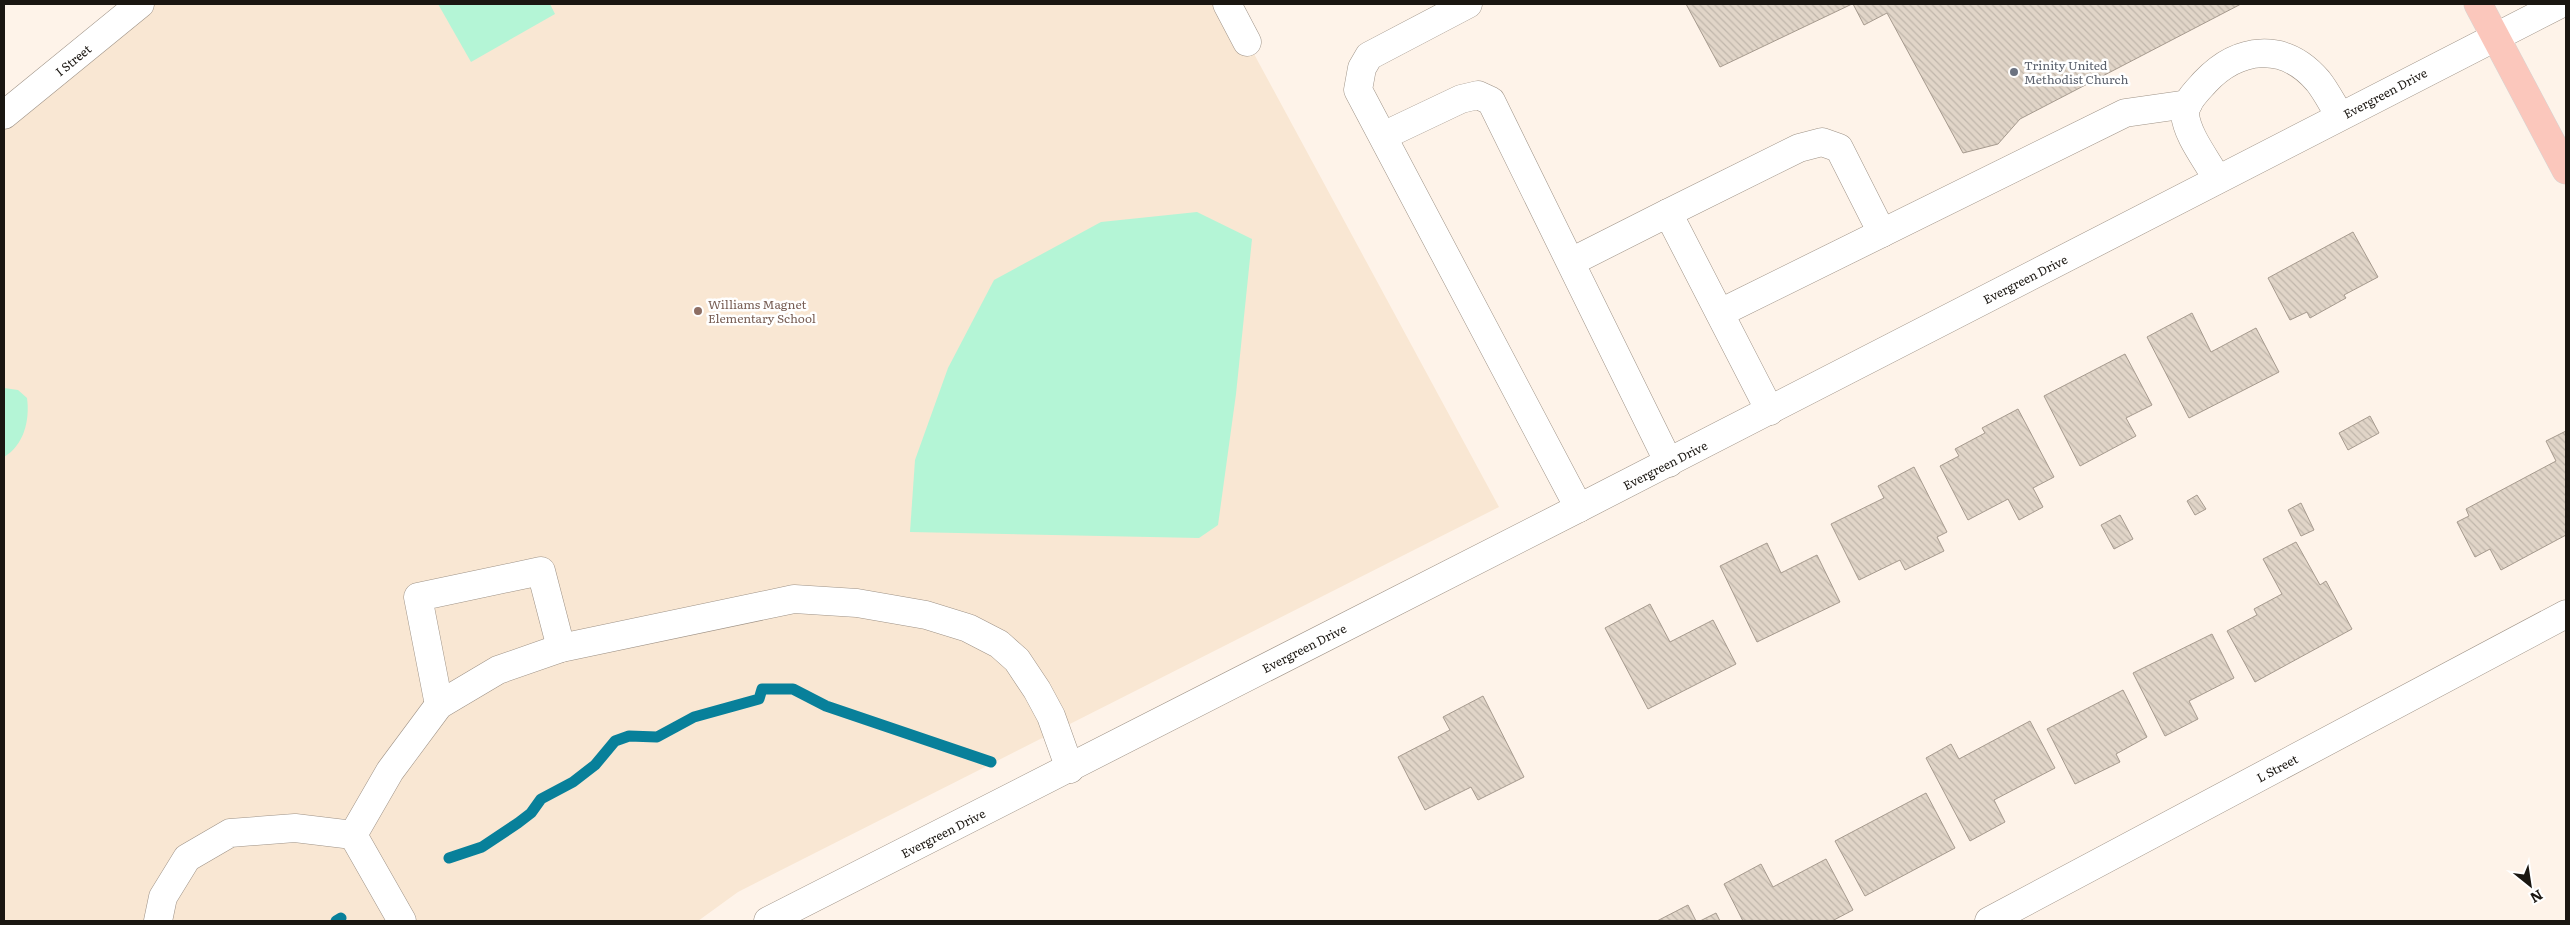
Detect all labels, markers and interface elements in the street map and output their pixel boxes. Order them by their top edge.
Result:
street label: I Street [51,40,95,80]
place label: Trinity United Methodist Church [2024,56,2128,88]
street label: Evergreen Drive [2340,63,2430,123]
marker: Trinity United Methodist Church [2008,66,2020,78]
street label: Evergreen Drive [1980,250,2070,308]
place label: Williams Magnet Elementary School [708,295,816,327]
marker: Williams Magnet Elementary School [692,305,704,317]
street label: Evergreen Drive [1620,436,1710,494]
street label: Evergreen Drive [1259,619,1349,677]
street label: L Street [2253,750,2301,786]
street label: Evergreen Drive [898,804,988,862]
north arrow [2505,860,2555,910]
text: N [2527,886,2547,909]

